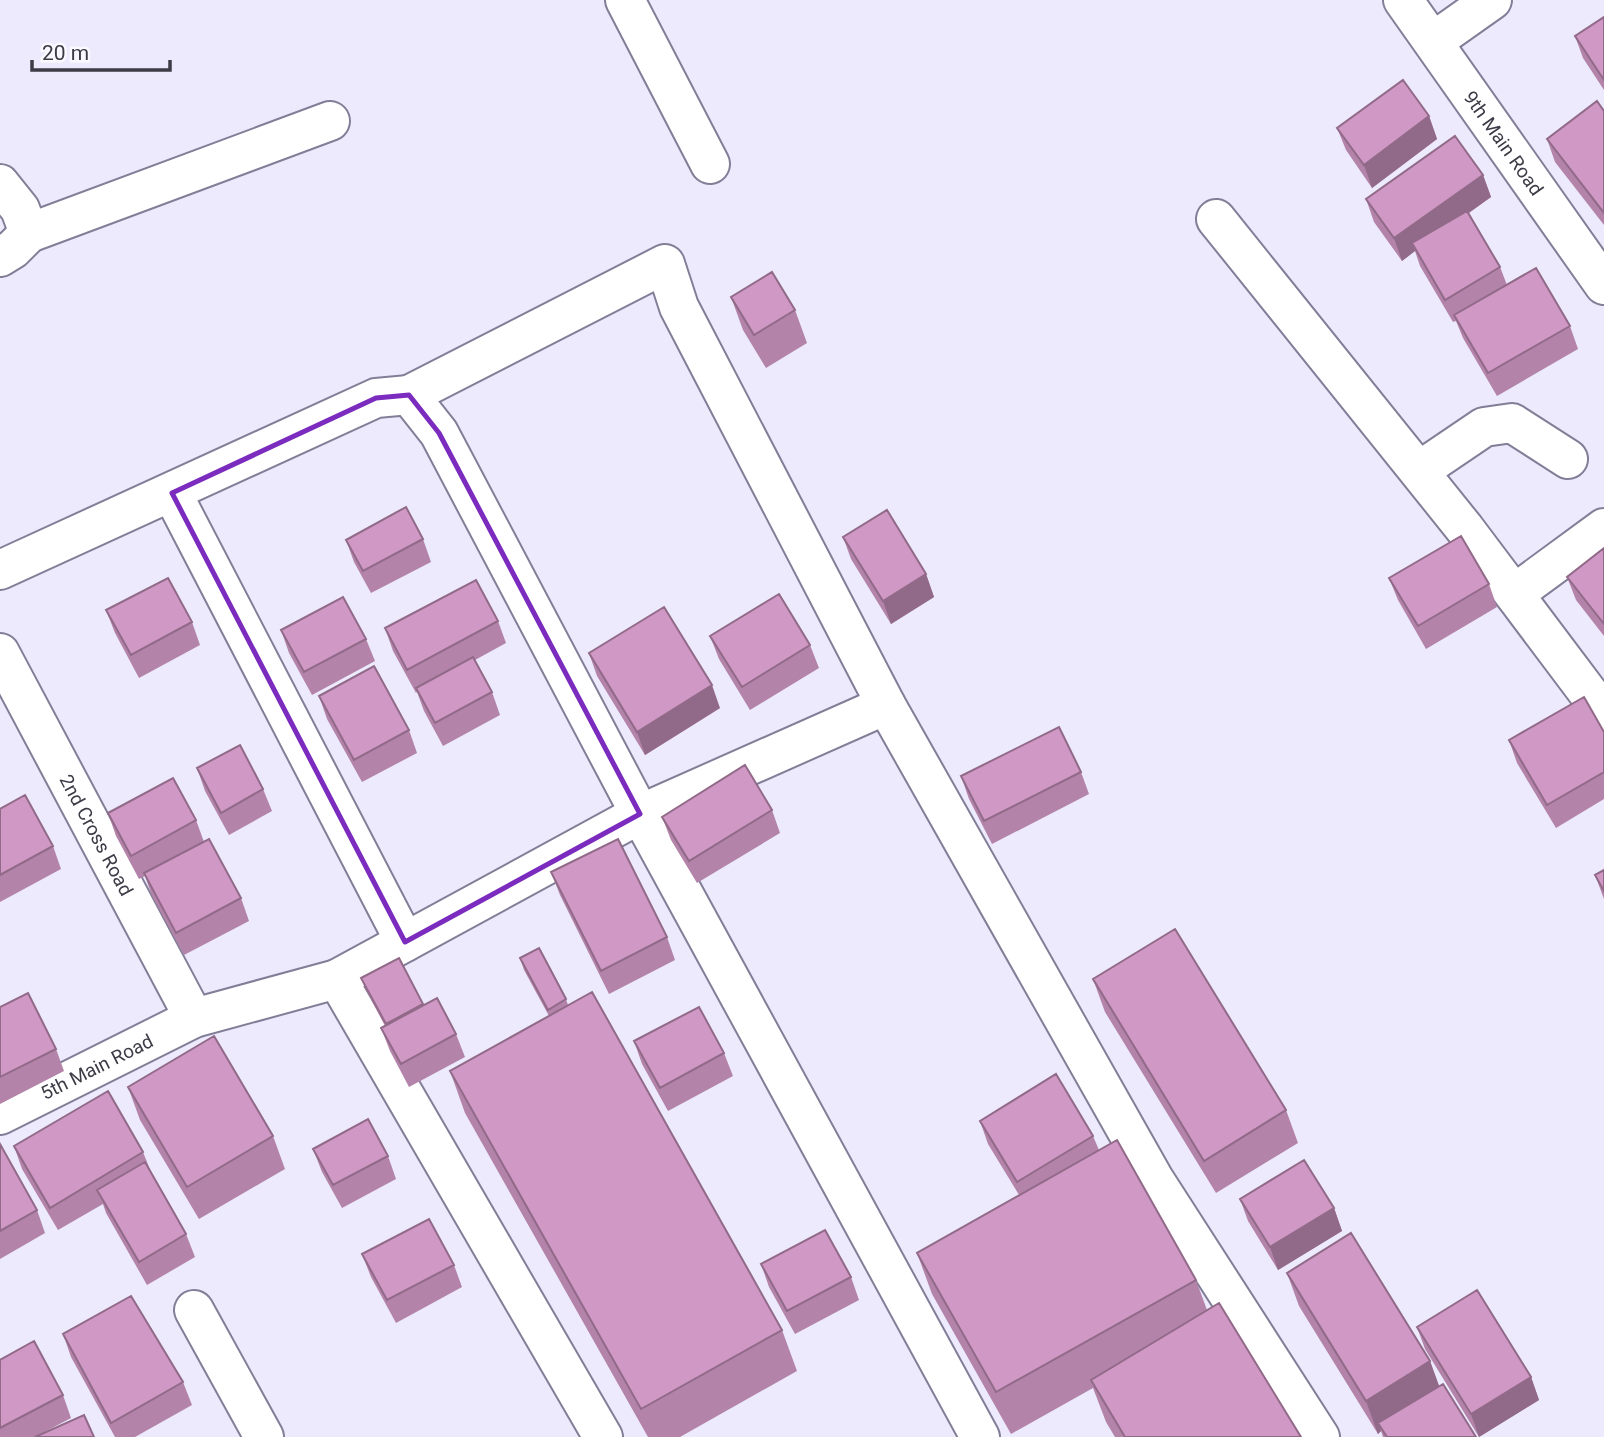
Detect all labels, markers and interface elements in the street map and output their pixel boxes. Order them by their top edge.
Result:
scale bar [32,28,170,72]
text: 20 m [42,41,89,65]
street label: 9th Main Road [1459,86,1549,200]
street label: 2nd Cross Road [55,770,138,899]
street label: 5th Main Road [37,1029,157,1104]

